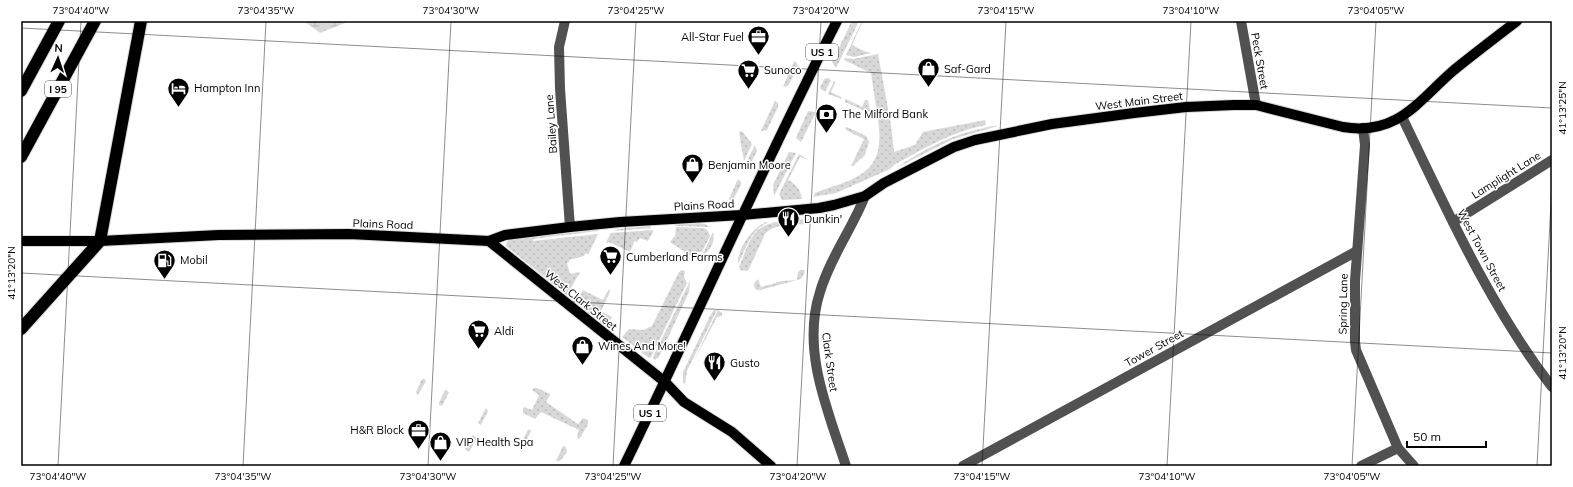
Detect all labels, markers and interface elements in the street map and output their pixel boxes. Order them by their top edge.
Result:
text: 73°04'40"W [53,4,109,17]
text: 73°04'35"W [238,4,294,17]
text: 73°04'30"W [423,4,479,17]
text: 73°04'25"W [608,4,664,17]
text: 73°04'20"W [793,4,849,17]
text: 73°04'15"W [978,4,1034,17]
text: 73°04'10"W [1163,4,1219,17]
text: 73°04'05"W [1348,4,1404,17]
office icon: All-Star Fuel [746,24,772,57]
place label: All-Star Fuel [681,30,744,44]
street label: Peck Street [1248,32,1272,91]
north arrow [38,38,78,78]
text: N [54,41,63,55]
road number: US 1 [806,44,838,60]
shop icon: Saf-Gard [915,56,941,89]
supermarket icon: Sunoco [736,57,762,90]
place label: Saf-Gard [944,62,991,76]
place label: Sunoco [764,63,802,77]
hotel icon: Hampton Inn [165,75,191,108]
road number: I 95 [45,81,71,97]
place label: Hampton Inn [194,81,260,95]
text: 41°13'25"N [1556,81,1569,135]
street label: West Main Street [1094,89,1184,113]
street label: Bailey Lane [542,94,560,154]
bank icon: The Milford Bank [814,101,840,134]
place label: The Milford Bank [842,107,928,121]
street label: Lamplight Lane [1469,148,1543,202]
shop icon: Benjamin Moore [680,152,706,185]
place label: Benjamin Moore [708,158,791,172]
street label: Plains Road [673,196,735,214]
restaurant icon: Dunkin' [776,206,802,239]
street label: West Town Street [1454,207,1510,294]
place label: Dunkin' [804,212,842,226]
street label: Plains Road [352,216,414,232]
supermarket icon: Cumberland Farms [597,244,623,277]
text: 41°13'20"N [5,246,18,300]
fuel station icon: Mobil [151,247,177,280]
place label: Cumberland Farms [626,250,723,264]
place label: Mobil [180,253,208,267]
street label: West Clark Street [542,266,620,334]
street label: Spring Lane [1335,273,1351,335]
supermarket icon: Aldi [466,318,492,351]
place label: Aldi [494,324,514,338]
street label: Tower Street [1122,326,1186,370]
text: 41°13'20"N [1556,326,1569,380]
street label: Clark Street [819,331,841,393]
shop icon: Wines And More! [570,333,596,366]
place label: Wines And More! [598,339,686,353]
restaurant icon: Gusto [701,350,727,383]
place label: Gusto [730,356,760,370]
road number: US 1 [634,405,666,421]
office icon: H&R Block [406,417,432,450]
place label: H&R Block [350,423,404,437]
scale bar [1407,423,1486,449]
shop icon: VIP Health Spa [428,429,454,462]
text: 50 m [1413,429,1441,444]
place label: VIP Health Spa [456,435,533,449]
text: 73°04'40"W [30,470,86,483]
text: 73°04'35"W [215,470,271,483]
text: 73°04'30"W [400,470,456,483]
text: 73°04'25"W [585,470,641,483]
text: 73°04'20"W [770,470,826,483]
text: 73°04'15"W [954,470,1010,483]
text: 73°04'10"W [1139,470,1195,483]
text: 73°04'05"W [1324,470,1380,483]

